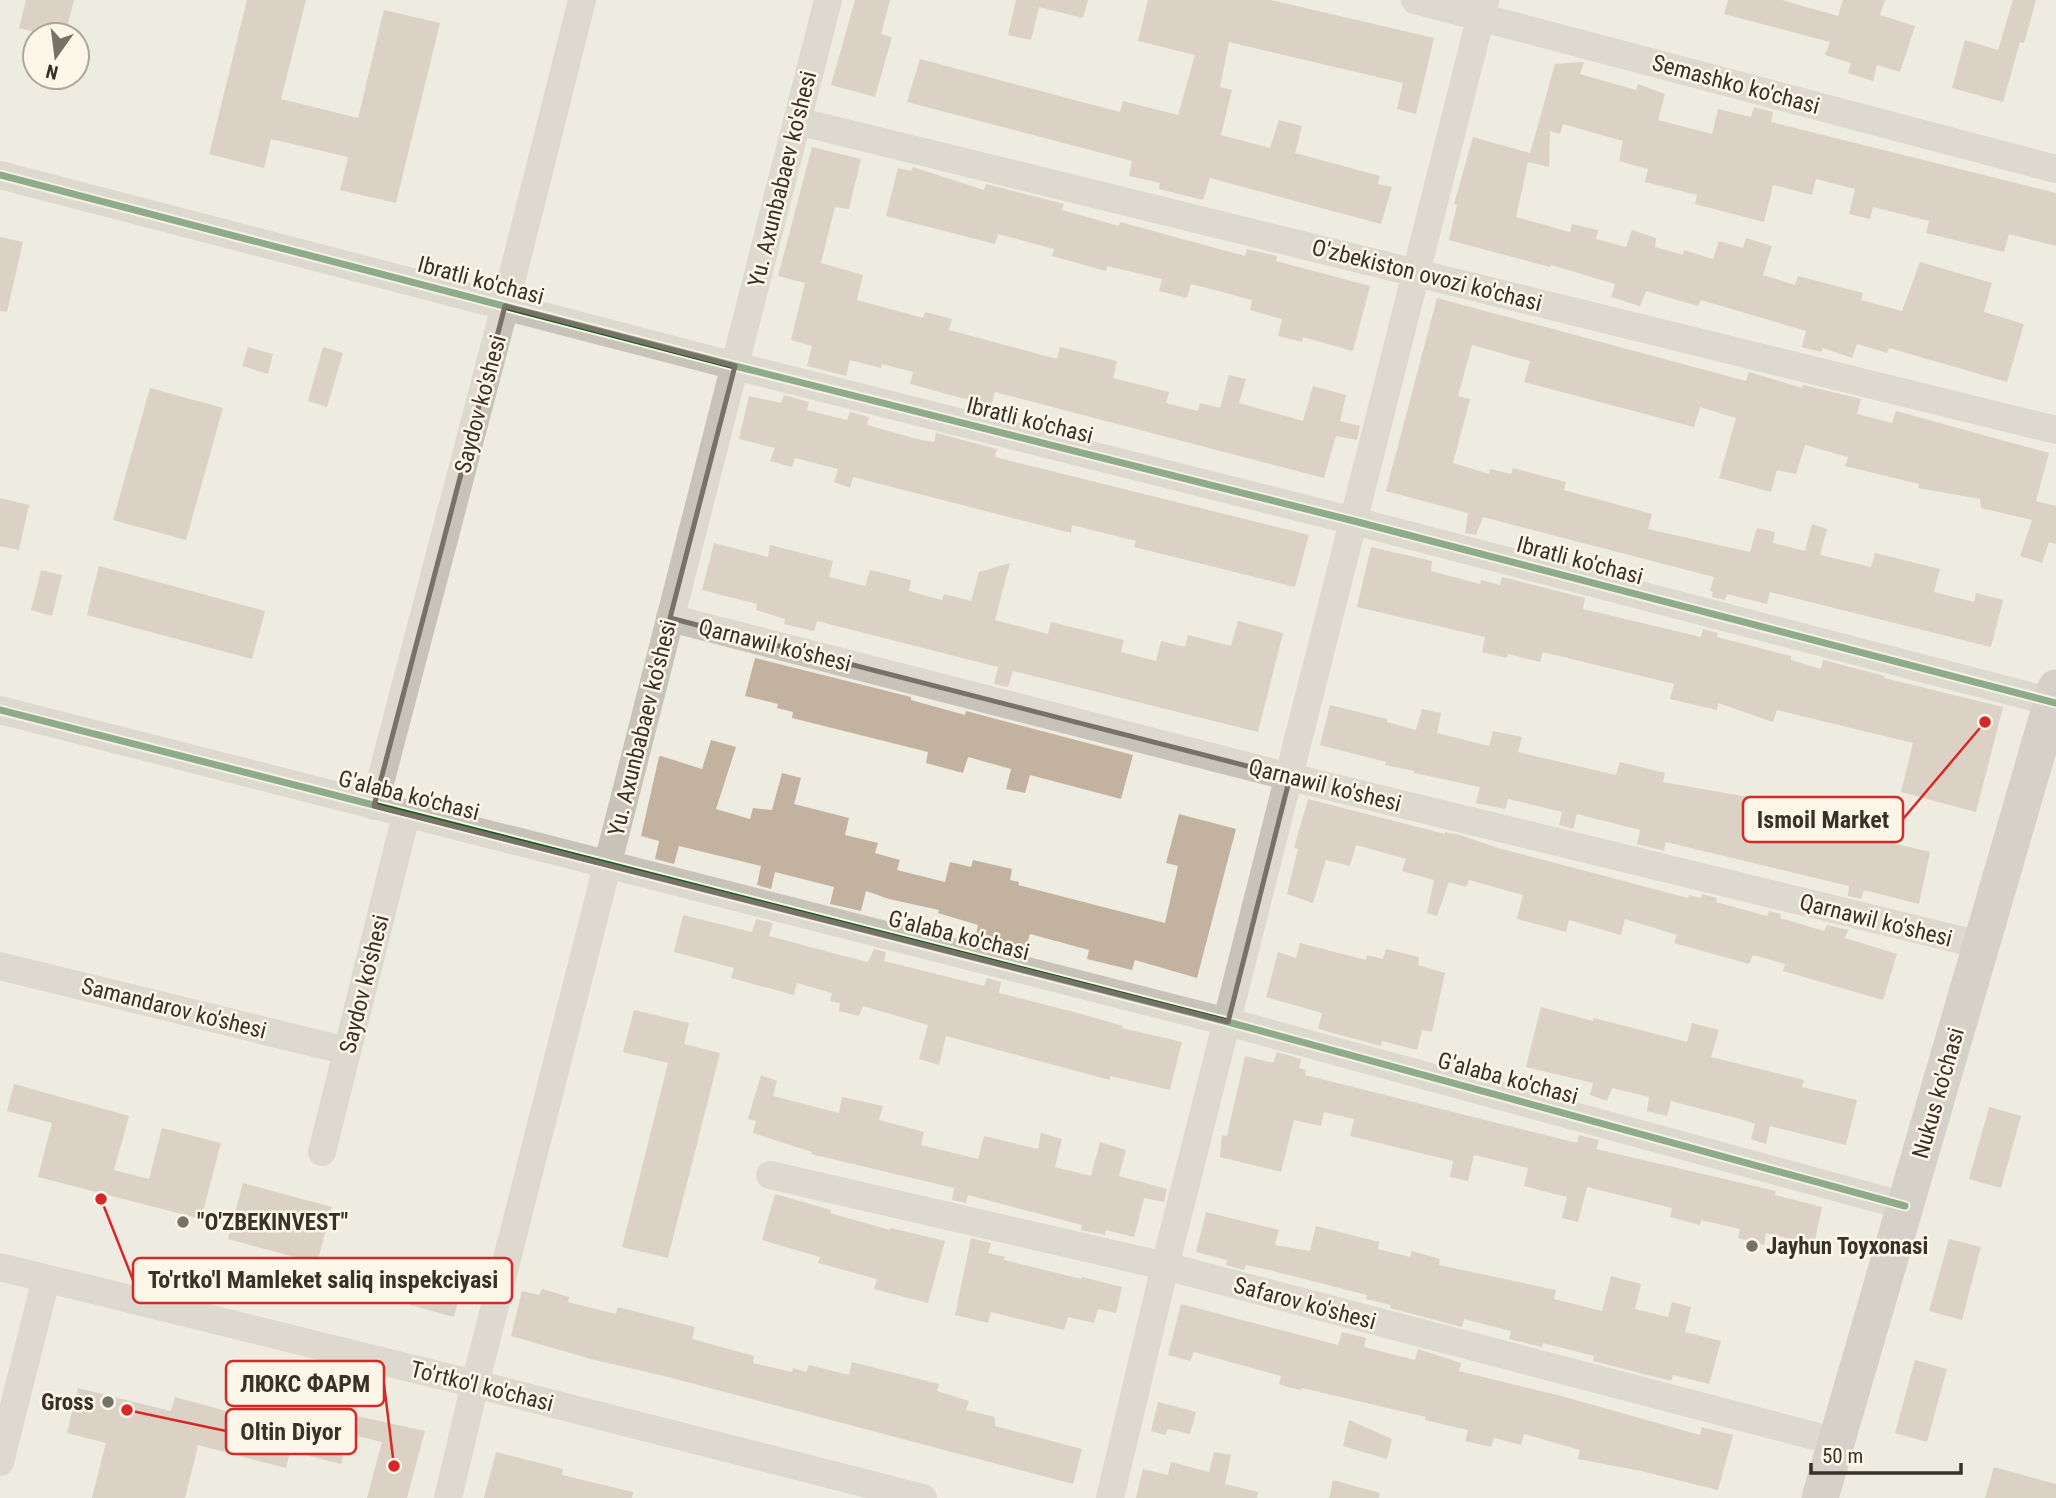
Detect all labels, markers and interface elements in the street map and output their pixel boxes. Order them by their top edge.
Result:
north arrow [21,21,91,91]
street label: Semashko ko'chasi [1649,49,1822,120]
text: N [44,59,60,85]
street label: Yu. Axunbabaev ko'shesi [743,68,822,290]
street label: O'zbekiston ovozi ko'chasi [1309,234,1545,317]
street label: Ibratli ko'chasi [415,251,547,310]
street label: Saydov ko'shesi [449,332,512,476]
street label: Ibratli ko'chasi [964,392,1096,449]
street label: Ibratli ko'chasi [1514,531,1646,590]
street label: Qarnawil ko'shesi [696,613,854,678]
street label: Yu. Axunbabaev ko'shesi [603,617,682,839]
street label: Qarnawil ko'shesi [1246,753,1404,818]
street label: G'alaba ko'chasi [336,765,482,826]
callout: Ismoil Market [1743,797,1903,842]
text: Ismoil Market [1757,806,1889,834]
street label: Qarnawil ko'shesi [1797,888,1955,953]
street label: G'alaba ko'chasi [886,905,1032,966]
street label: Saydov ko'shesi [334,912,395,1056]
street label: Samandarov ko'shesi [79,972,269,1045]
street label: Nukus ko'chasi [1907,1025,1970,1162]
street label: G'alaba ko'chasi [1435,1047,1581,1110]
place label: "O'ZBEKINVEST" [197,1209,348,1236]
marker: "O'ZBEKINVEST" [175,1214,191,1230]
place label: Jayhun Toyxonasi [1766,1233,1928,1260]
marker: Jayhun Toyxonasi [1744,1238,1760,1254]
callout: To'rtko'l Mamleket saliq inspekciyasi [133,1258,512,1303]
text: To'rtko'l Mamleket saliq inspekciyasi [148,1266,498,1294]
street label: Safarov ko'shesi [1231,1272,1379,1335]
street label: To'rtko'l ko'chasi [408,1356,556,1417]
callout: ЛЮКС ФАРМ [226,1361,384,1406]
text: ЛЮКС ФАРМ [240,1370,370,1398]
place label: Gross [41,1389,94,1416]
marker: Gross [100,1394,116,1410]
callout: Oltin Diyor [226,1409,356,1454]
text: Oltin Diyor [240,1418,342,1446]
scale bar [1811,1432,1962,1476]
text: 50 m [1822,1444,1863,1468]

